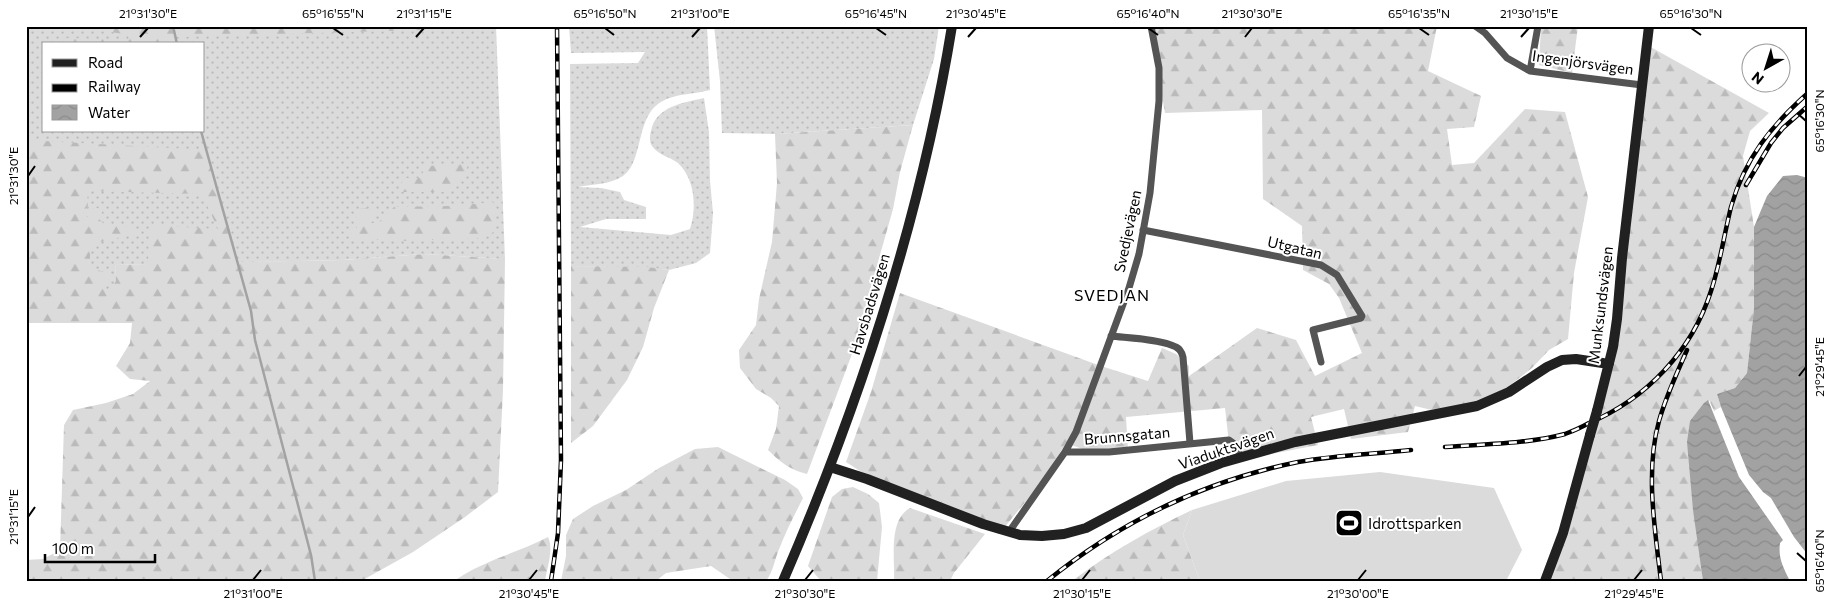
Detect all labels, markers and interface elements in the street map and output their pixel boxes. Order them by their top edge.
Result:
text: 21°31'30"E [119,6,177,20]
text: 65°16'55"N [302,6,364,20]
text: 21°31'15"E [396,6,452,20]
text: 65°16'50"N [574,6,636,20]
text: 21°31'00"E [670,6,730,20]
text: 65°16'45"N [845,6,907,20]
text: 21°30'45"E [946,6,1006,20]
text: 65°16'40"N [1116,6,1180,20]
text: 21°30'30"E [1222,6,1282,20]
text: 65°16'35"N [1388,6,1450,20]
text: 21°30'15"E [1500,6,1558,20]
text: 65°16'30"N [1660,6,1722,20]
legend [42,42,205,132]
north arrow [1742,42,1792,92]
street label: Ingenjörsvägen [1531,46,1635,78]
text: Road [88,53,123,71]
text: N [1748,69,1767,88]
text: Railway [88,77,141,95]
text: 65°16'30"N [1812,90,1826,152]
text: Water [88,103,130,121]
text: 21°31'30"E [6,147,20,205]
street label: Svedjevägen [1109,188,1145,274]
street label: Utgatan [1266,232,1324,262]
street label: Munksundsvägen [1584,245,1616,365]
street label: Havsbadsvägen [845,251,893,357]
district label: SVEDJAN [1074,285,1150,304]
text: 21°29'45"E [1812,337,1826,397]
street label: Brunnsgatan [1083,422,1171,448]
street label: Viaduktsvägen [1176,423,1276,473]
text: 21°31'15"E [6,489,20,545]
sports icon: Idrottsparken [1334,508,1364,538]
place label: Idrottsparken [1368,514,1462,532]
text: 65°16'40"N [1812,529,1826,593]
scale bar [45,532,155,564]
text: 100 m [52,539,94,557]
text: 21°31'00"E [223,586,283,600]
text: 21°30'45"E [499,586,559,600]
text: 21°30'30"E [775,586,835,600]
text: 21°30'15"E [1053,586,1111,600]
text: 21°30'00"E [1327,586,1389,600]
text: 21°29'45"E [1604,586,1664,600]

